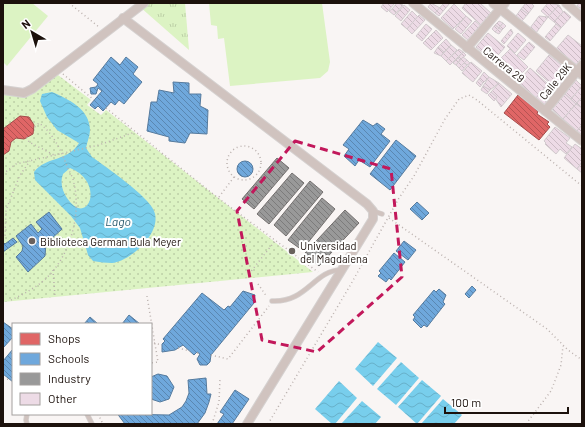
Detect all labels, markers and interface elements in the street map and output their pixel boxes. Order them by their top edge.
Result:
north arrow [12,12,52,52]
text: N [19,16,32,31]
street label: Carrera 29 [481,43,528,85]
street label: Calle 29K [536,60,574,102]
water label: Lago [105,214,131,228]
place label: Biblioteca German Bula Meyer [40,235,181,248]
marker: Biblioteca German Bula Meyer [27,236,37,246]
place label: Universidad del Magdalena [300,239,368,265]
marker: Universidad del Magdalena [287,246,297,256]
legend [12,323,152,415]
text: Shops [48,331,81,345]
text: Schools [48,351,89,365]
text: Industry [48,371,91,385]
scale bar [445,389,568,415]
text: Other [48,391,78,405]
text: 100 m [451,395,481,409]

